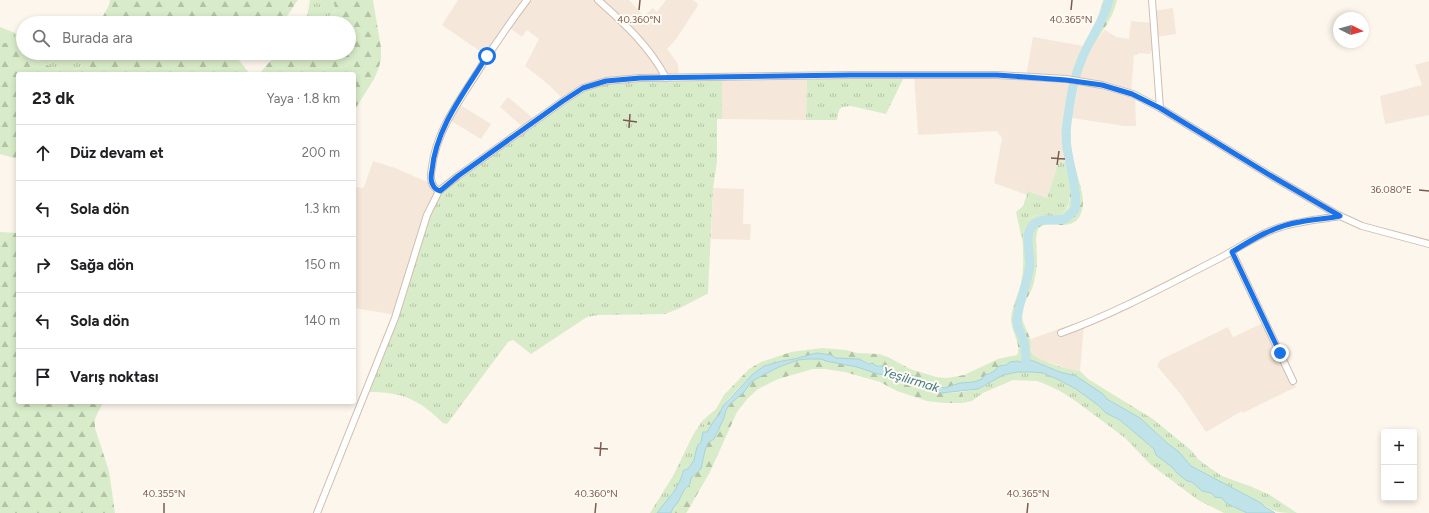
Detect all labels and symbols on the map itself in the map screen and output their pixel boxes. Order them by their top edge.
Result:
north arrow [1333,12,1369,48]
text: 40.360°N [617,13,661,26]
text: 40.365°N [1050,13,1092,26]
route start [478,47,496,65]
text: 36.080°E [1370,183,1412,196]
route end [1271,344,1289,362]
water label: Yeşilırmak [881,364,942,395]
text: 40.355°N [142,487,186,500]
text: 40.360°N [574,487,618,500]
text: 40.365°N [1007,487,1049,500]

